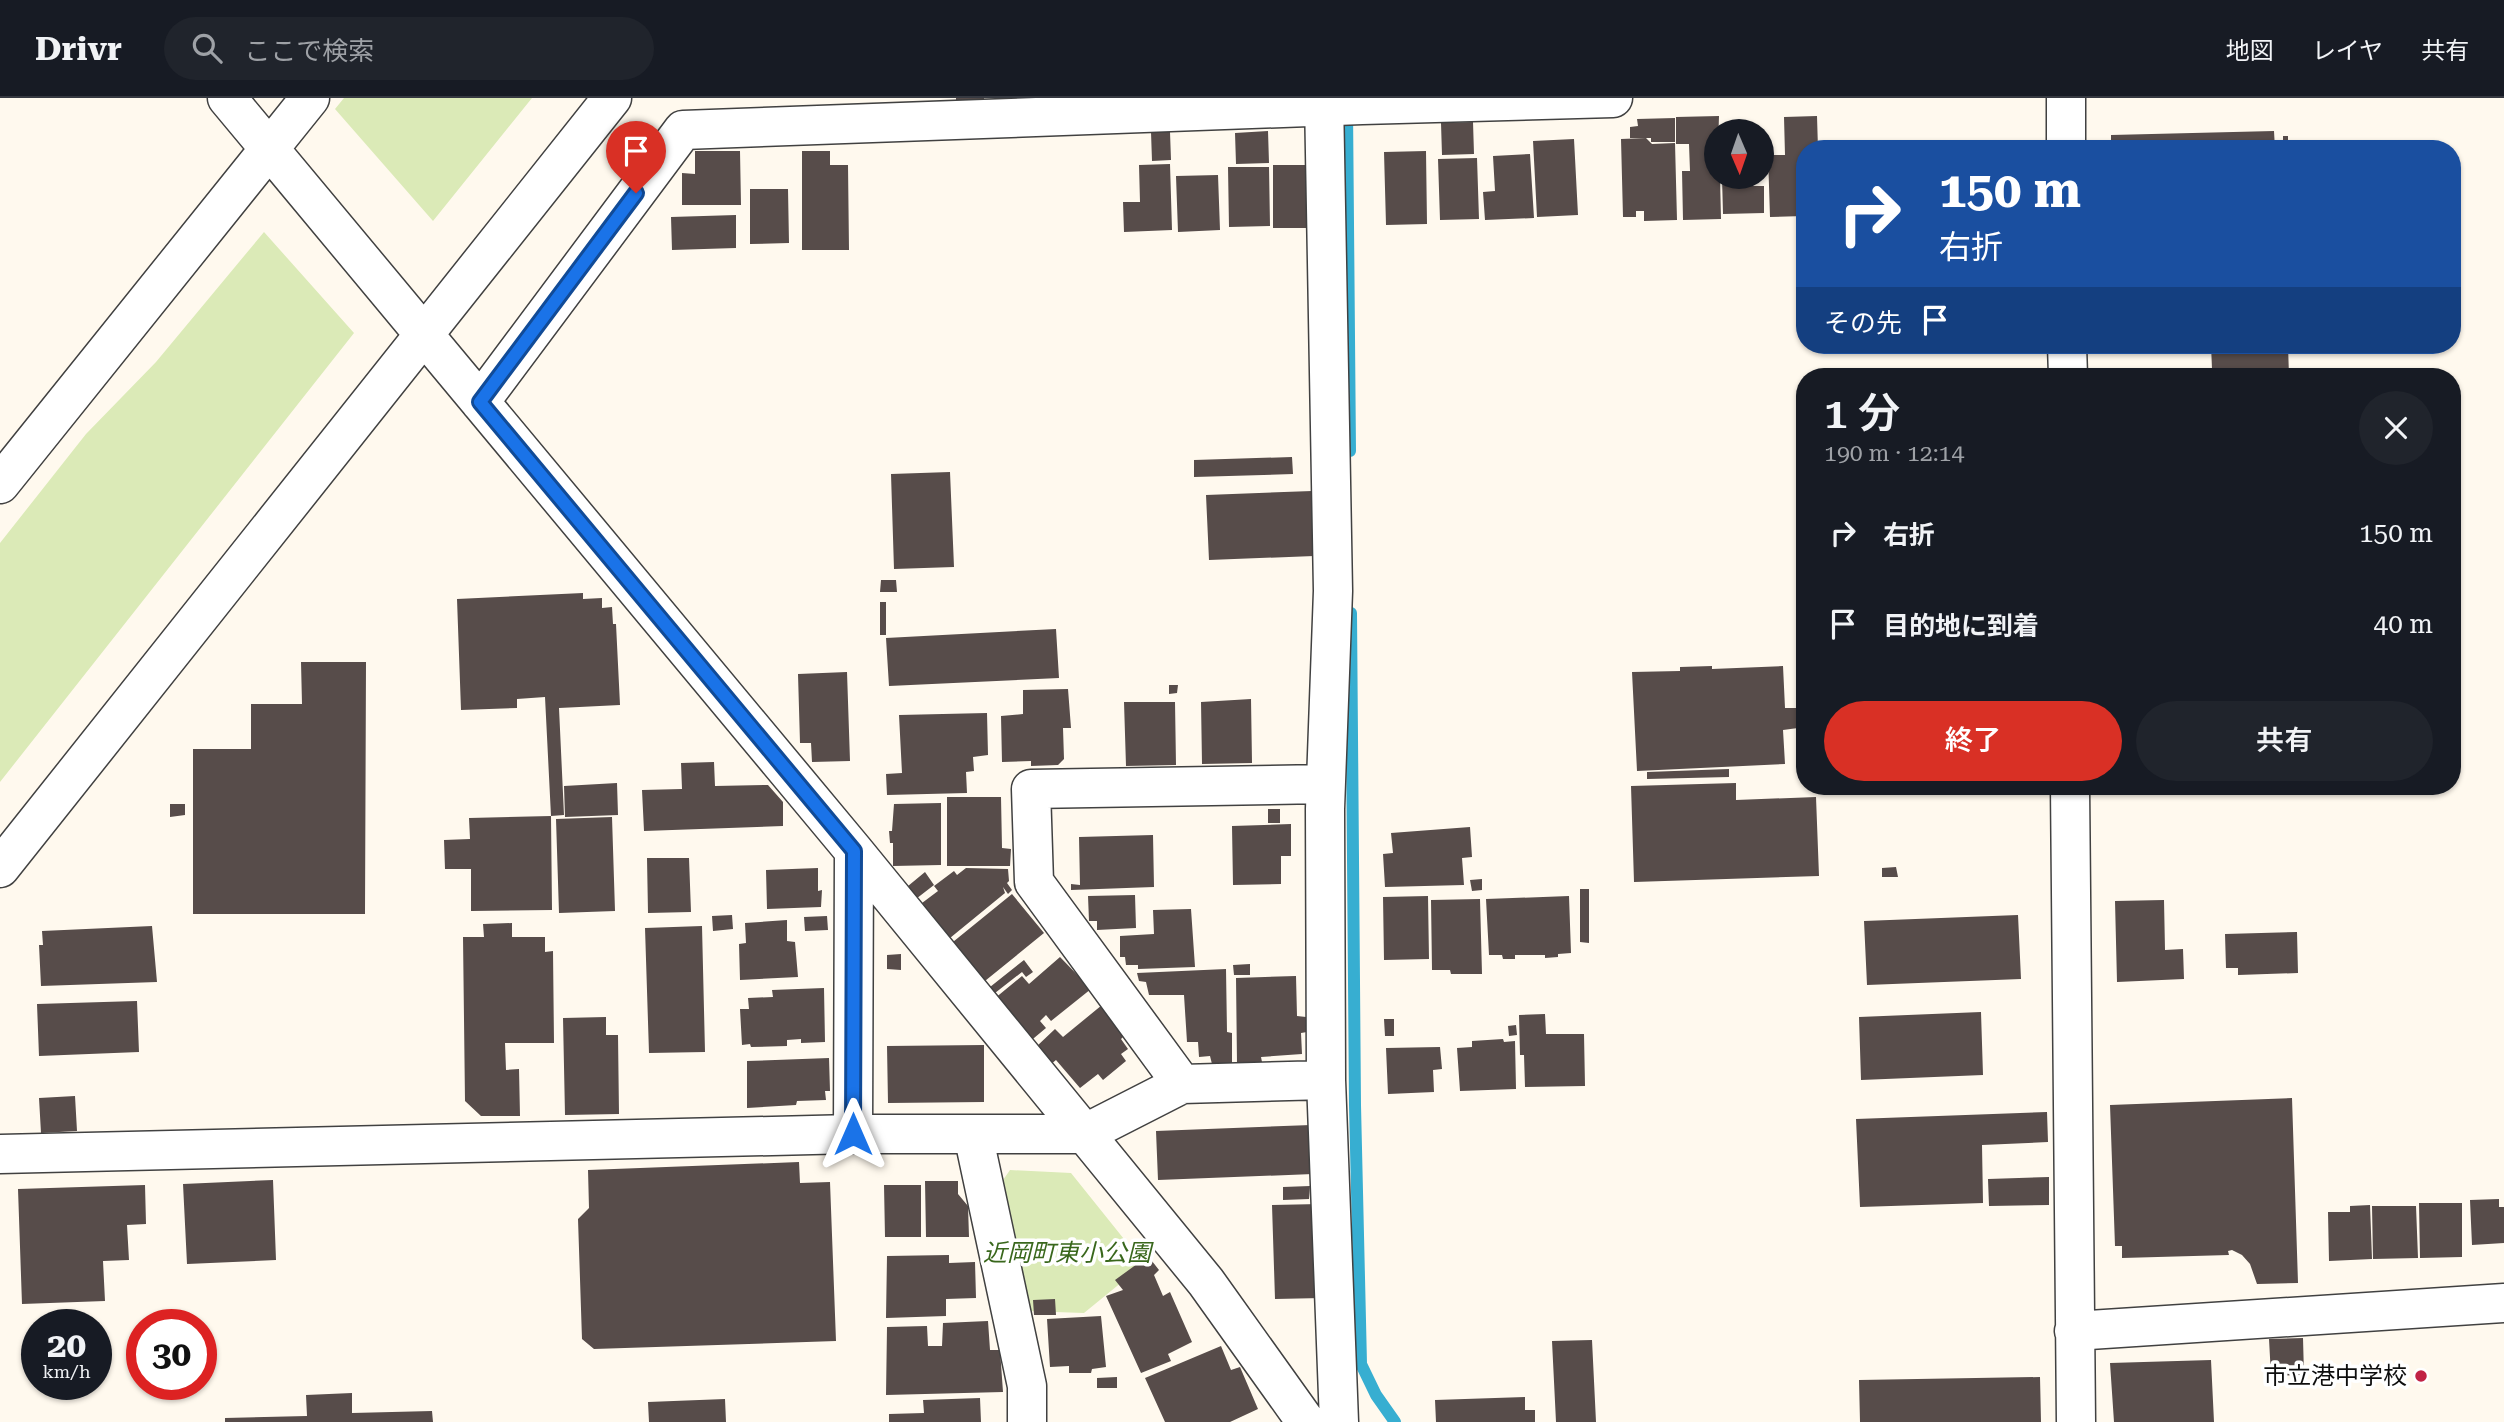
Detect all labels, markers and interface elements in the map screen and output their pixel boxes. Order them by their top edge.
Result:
search box [164,17,654,80]
text: Drivr [35,29,122,68]
icon: search [188,29,226,67]
text: ここで検索 [244,36,374,66]
text: 地図 [2226,37,2274,65]
text: レイヤ [2312,37,2383,65]
text: 共有 [2421,37,2469,65]
north arrow [1704,119,1774,189]
map controls [1704,119,1774,189]
pin [606,121,666,193]
icon: arrive [617,132,655,170]
text: 150 m [1939,162,2081,219]
icon: right [1824,168,1915,259]
text: 右折 [1939,228,2003,266]
icon: arrive [1916,301,1954,339]
text: その先 [1824,308,1902,338]
text: 1 分 [1824,389,1900,438]
button: close [2359,391,2433,465]
text: 190 m · 12:14 [1824,440,1964,467]
icon: right [1824,514,1862,552]
text: 150 m [2359,518,2433,548]
text: 右折 [1883,520,1935,550]
icon: arrive [1824,605,1862,643]
text: 40 m [2374,609,2433,639]
text: 目的地に到着 [1883,611,2039,641]
button: 終了 [1824,701,2122,781]
button: 共有 [2136,701,2433,781]
position arrow [816,1097,890,1171]
park label: 近岡町東小公園 [983,1239,1154,1267]
speed limit sign: 30 [126,1309,217,1400]
text: 20 [47,1325,86,1366]
text: km/h [42,1361,91,1382]
place label: 市立港中学校 [2263,1362,2407,1390]
marker: 市立港中学校 [2413,1368,2429,1384]

